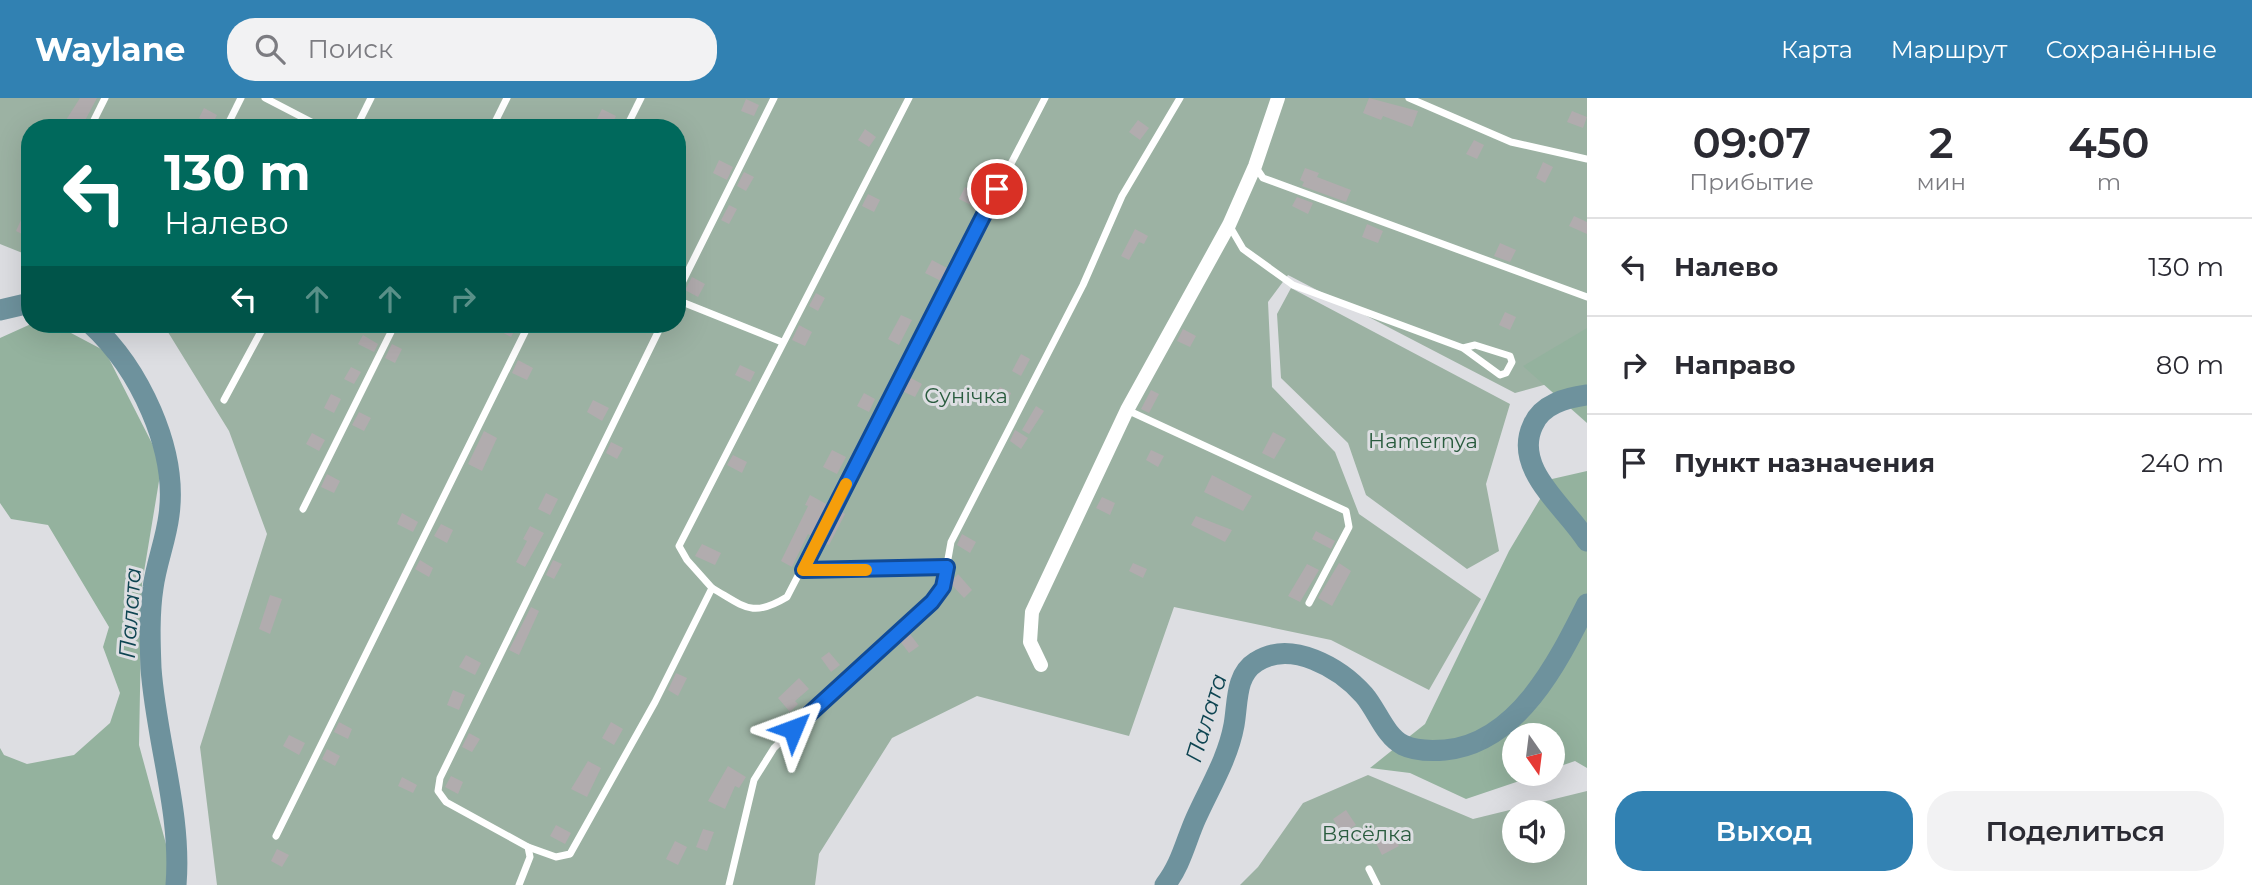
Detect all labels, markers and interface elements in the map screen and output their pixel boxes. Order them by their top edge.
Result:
search box [227,18,717,81]
text: Waylane [35,29,185,69]
icon: search [251,30,289,68]
text: Поиск [307,33,393,65]
text: Карта [1781,35,1853,64]
text: Маршрут [1891,35,2007,64]
text: Сохранённые [2045,35,2217,64]
text: 09:07 [1693,117,1811,169]
text: 2 [1929,117,1953,169]
text: 450 [2068,117,2150,169]
text: 130 m [164,143,311,202]
icon: left [49,147,140,238]
pin [967,159,1027,219]
text: Прибытие [1689,168,1814,196]
text: мин [1916,168,1966,196]
text: m [2097,168,2121,196]
icon: arrive [978,170,1016,208]
text: Налево [164,203,289,242]
icon: left [1615,248,1653,286]
text: Налево [1674,251,1778,283]
text: 130 m [2148,251,2224,283]
icon: left [225,280,263,318]
icon: ahead [298,280,336,318]
icon: ahead [371,280,409,318]
icon: right [444,280,482,318]
icon: right [1615,346,1653,384]
text: Направо [1674,349,1795,381]
text: 80 m [2156,349,2224,381]
park label: Сунічка [924,383,1008,408]
park label: Hamernya [1368,428,1478,453]
icon: arrive [1615,444,1653,482]
text: Пункт назначения [1674,447,1935,479]
text: 240 m [2141,447,2224,479]
water label: Палата [113,566,147,660]
water label: Палата [1179,670,1233,766]
position arrow [756,692,830,766]
north arrow [1502,723,1564,786]
map controls [1502,723,1565,863]
button: Выход [1615,791,1913,871]
button: Поделиться [1927,791,2224,871]
button: sound [1502,800,1565,863]
park label: Вясёлка [1322,821,1412,846]

